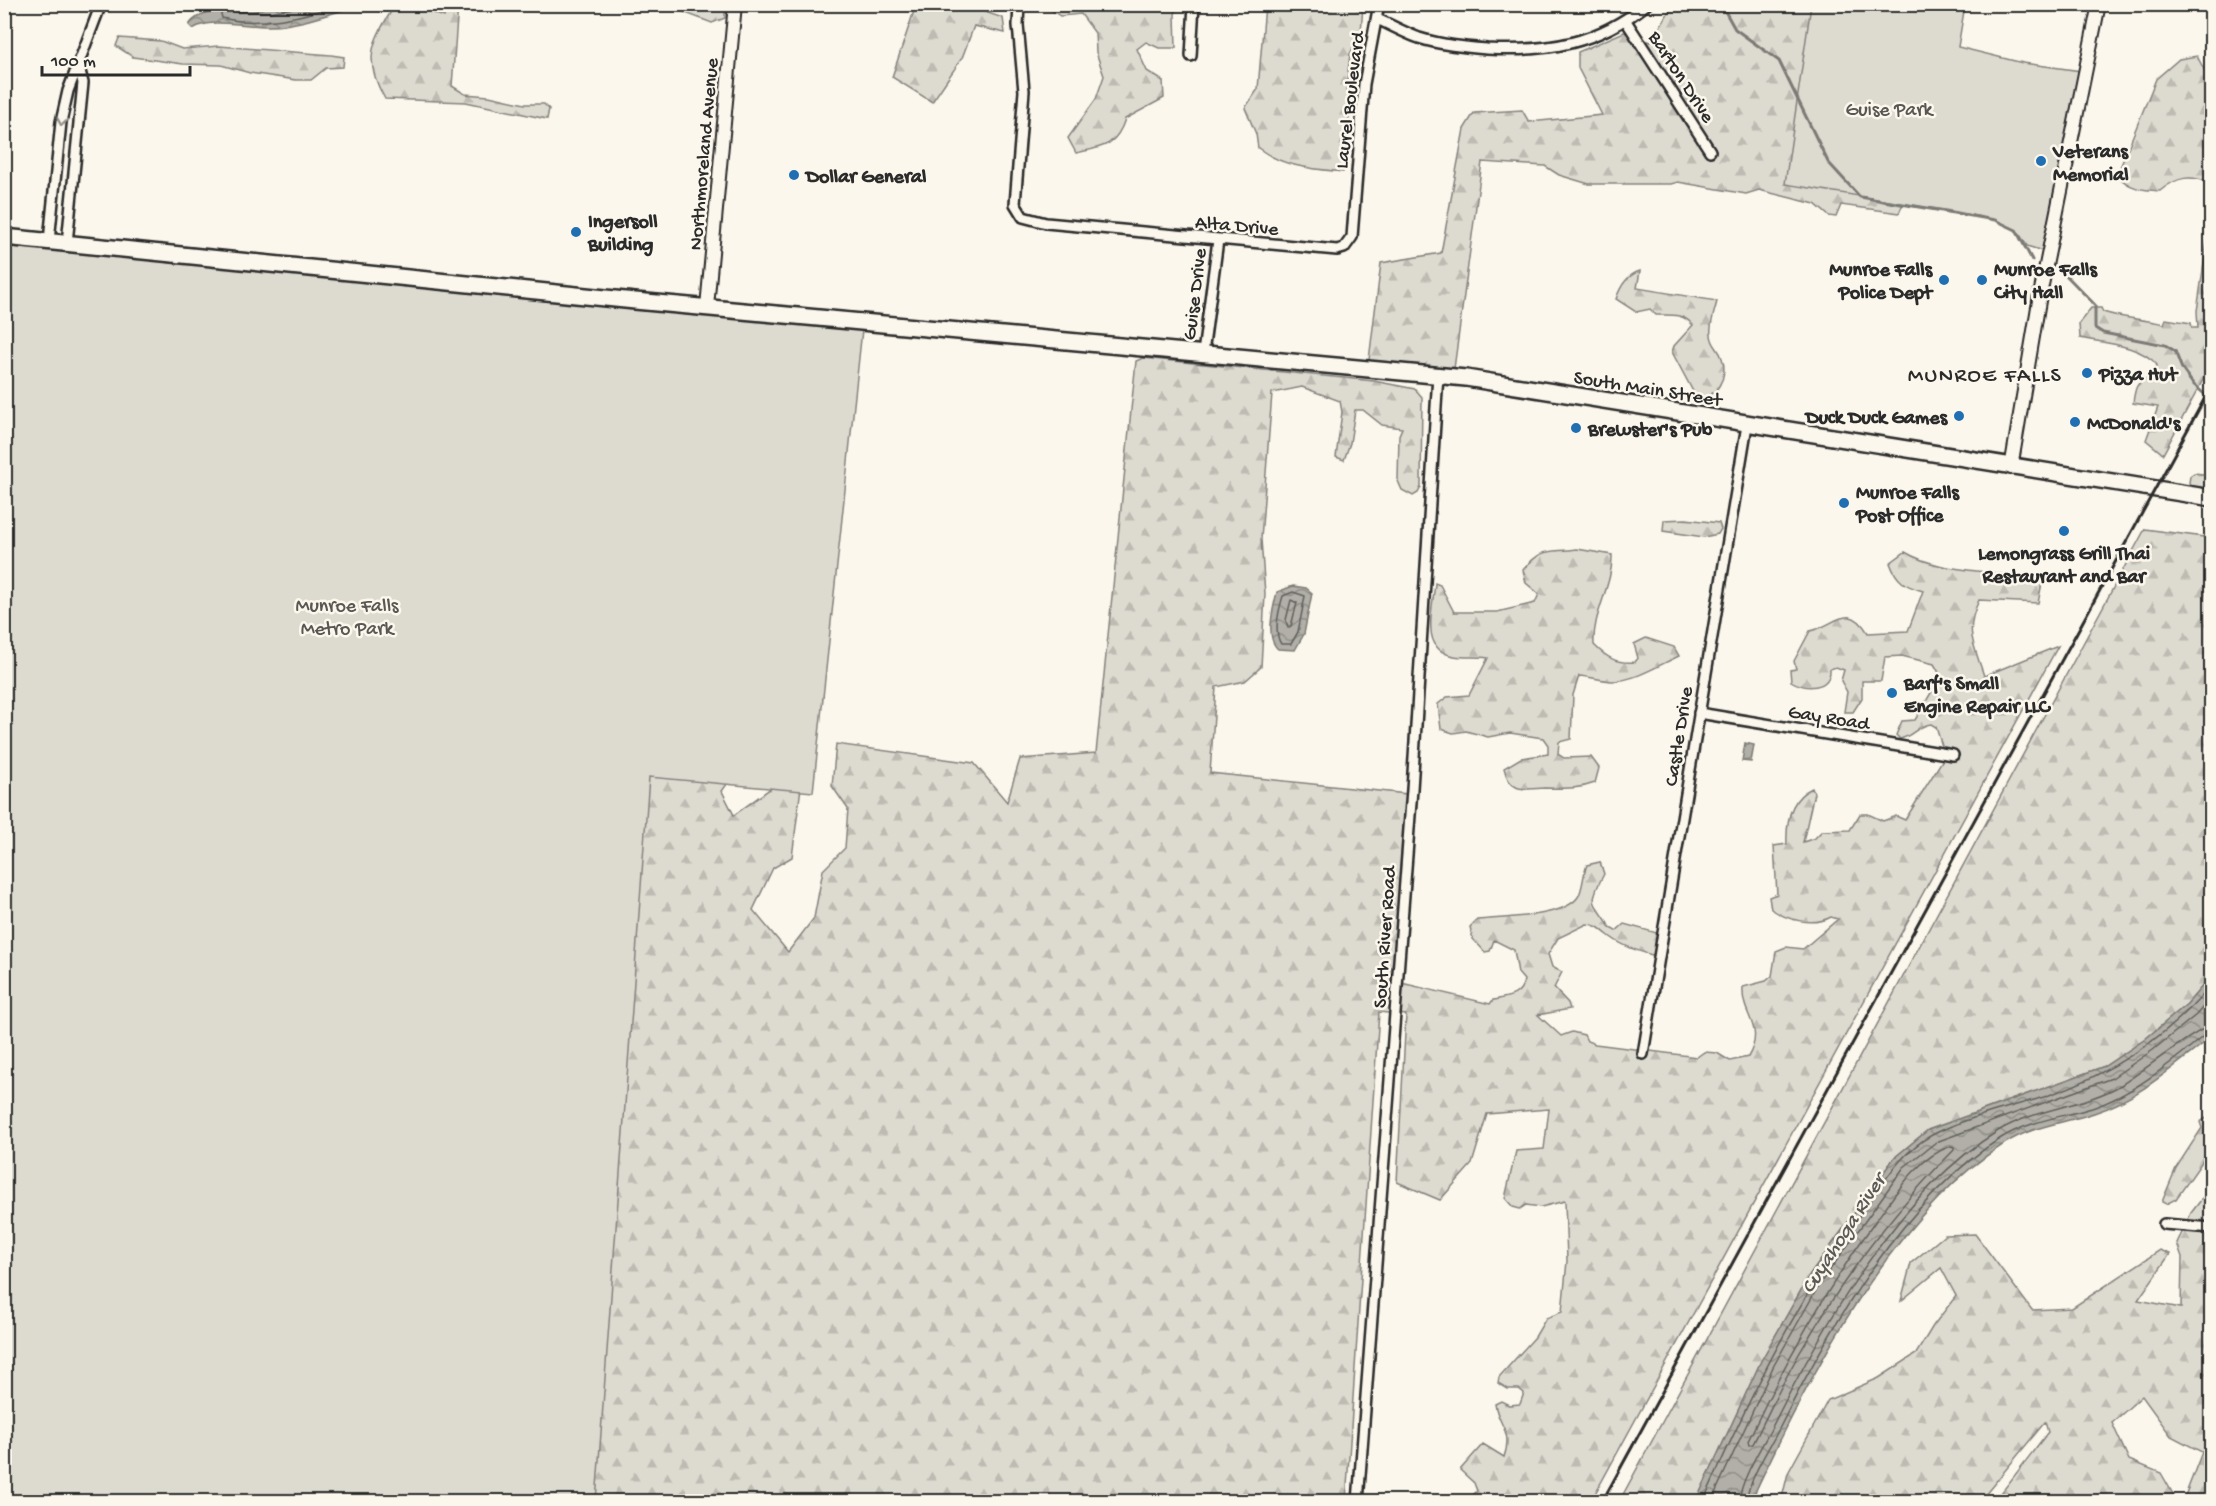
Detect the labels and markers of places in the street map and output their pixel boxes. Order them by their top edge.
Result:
place label: Veterans Memorial [2052,142,2130,188]
marker: Veterans Memorial [2034,154,2048,168]
place label: Dollar General [804,167,927,190]
marker: Dollar General [787,168,801,182]
place label: Ingersoll Building [587,212,658,258]
marker: Ingersoll Building [569,225,583,239]
place label: Munroe Falls Police Dept [1829,260,1934,306]
place label: Munroe Falls City Hall [1993,260,2098,306]
marker: Munroe Falls Police Dept [1937,273,1951,287]
marker: Munroe Falls City Hall [1975,273,1989,287]
place label: Pizza Hut [2098,365,2179,388]
marker: Pizza Hut [2080,366,2094,380]
place label: Duck Duck Games [1804,408,1949,431]
marker: Duck Duck Games [1952,409,1966,423]
place label: McDonald's [2087,414,2182,437]
marker: McDonald's [2068,415,2082,429]
place label: Brewster's Pub [1587,420,1713,443]
marker: Brewster's Pub [1569,421,1583,435]
place label: Munroe Falls Post Office [1855,483,1960,529]
marker: Munroe Falls Post Office [1837,496,1851,510]
marker: Lemongrass Grill Thai Restaurant and Bar [2057,524,2071,538]
place label: Lemongrass Grill Thai Restaurant and Bar [1978,544,2150,590]
place label: Barf's Small Engine Repair LLC [1903,674,2052,720]
marker: Barf's Small Engine Repair LLC [1885,686,1899,700]

